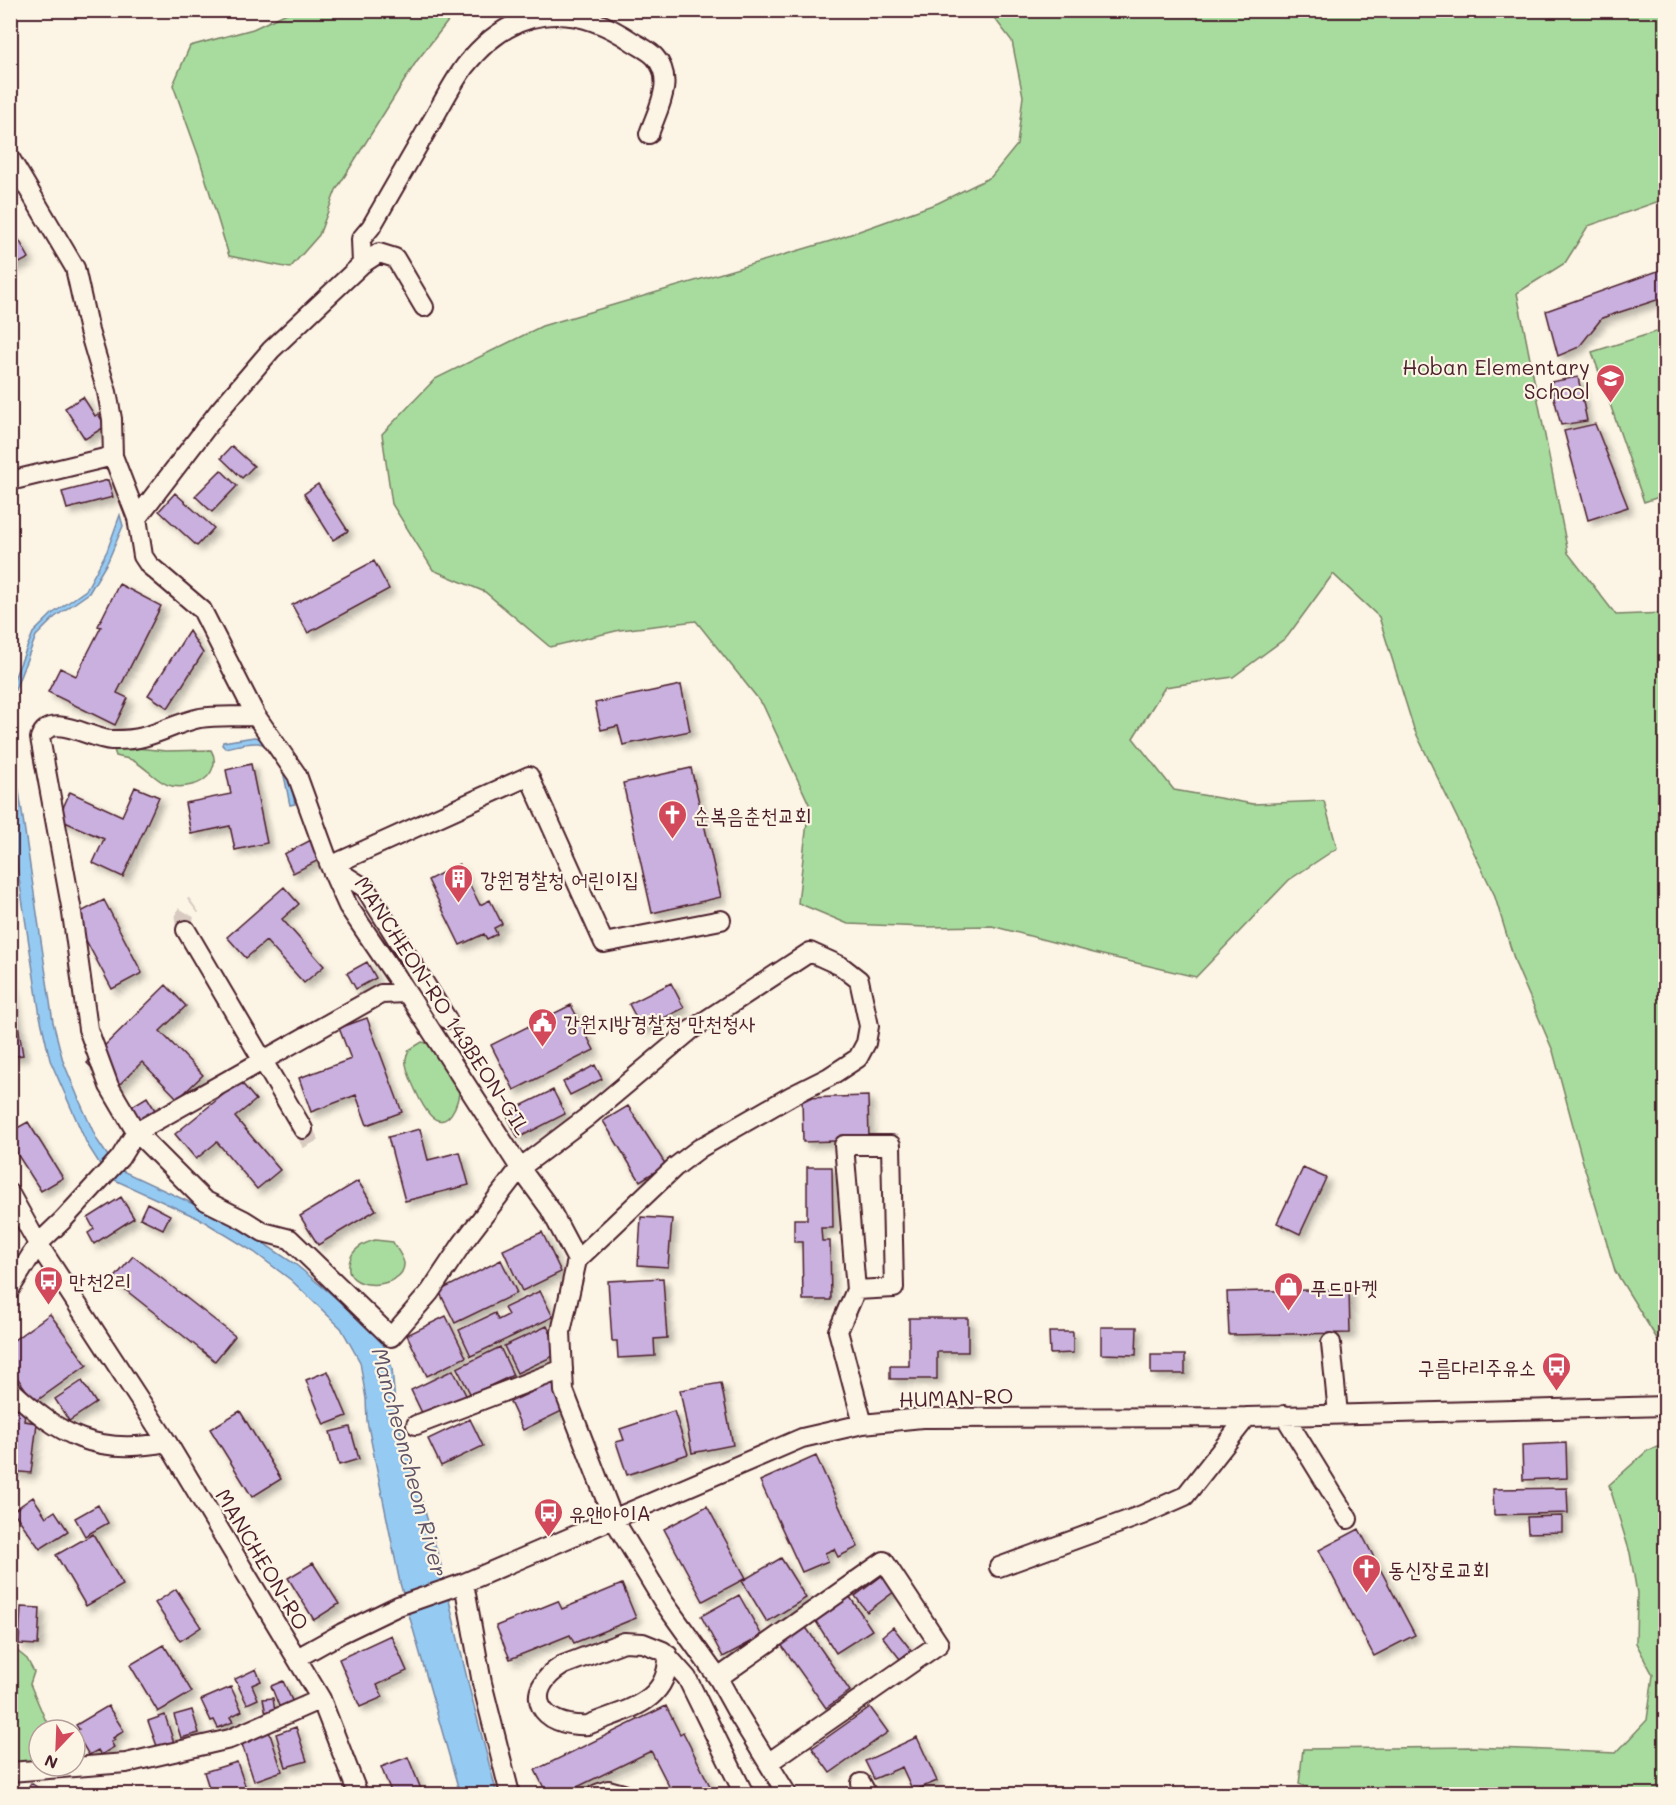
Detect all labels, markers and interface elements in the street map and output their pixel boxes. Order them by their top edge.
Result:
place label: Hoban Elementary School [1402,353,1590,404]
school or university icon: Hoban Elementary School [1595,362,1627,404]
church icon: 순복음춘천교회 [656,798,688,840]
place label: 순복음춘천교회 [693,801,811,828]
building icon: 강원경찰청 어린이집 [443,862,475,904]
place label: 강원경찰청 어린이집 [480,865,639,892]
street label: MANCHEON-RO 143BEON-GIL [349,871,537,1139]
public building icon: 강원지방경찰청 만천청사 [526,1006,558,1048]
place label: 강원지방경찰청 만천청사 [563,1009,756,1036]
bus stop icon: 만천2리 [32,1264,64,1306]
place label: 만천2리 [69,1267,131,1294]
shop icon: 푸드마켓 [1273,1270,1305,1312]
place label: 푸드마켓 [1310,1273,1378,1300]
water label: Mancheoncheon River [365,1344,455,1580]
bus stop icon: 구름다리주유소 [1541,1350,1573,1392]
place label: 구름다리주유소 [1418,1353,1536,1380]
street label: HUMAN-RO [898,1382,1014,1412]
street label: MANCHEON-RO [210,1484,316,1634]
bus stop icon: 유앤아이A [532,1496,564,1538]
place label: 유앤아이A [569,1499,651,1526]
church icon: 동신장로교회 [1351,1552,1383,1594]
place label: 동신장로교회 [1388,1555,1489,1582]
north arrow [27,1718,87,1778]
text: N [41,1750,61,1774]

